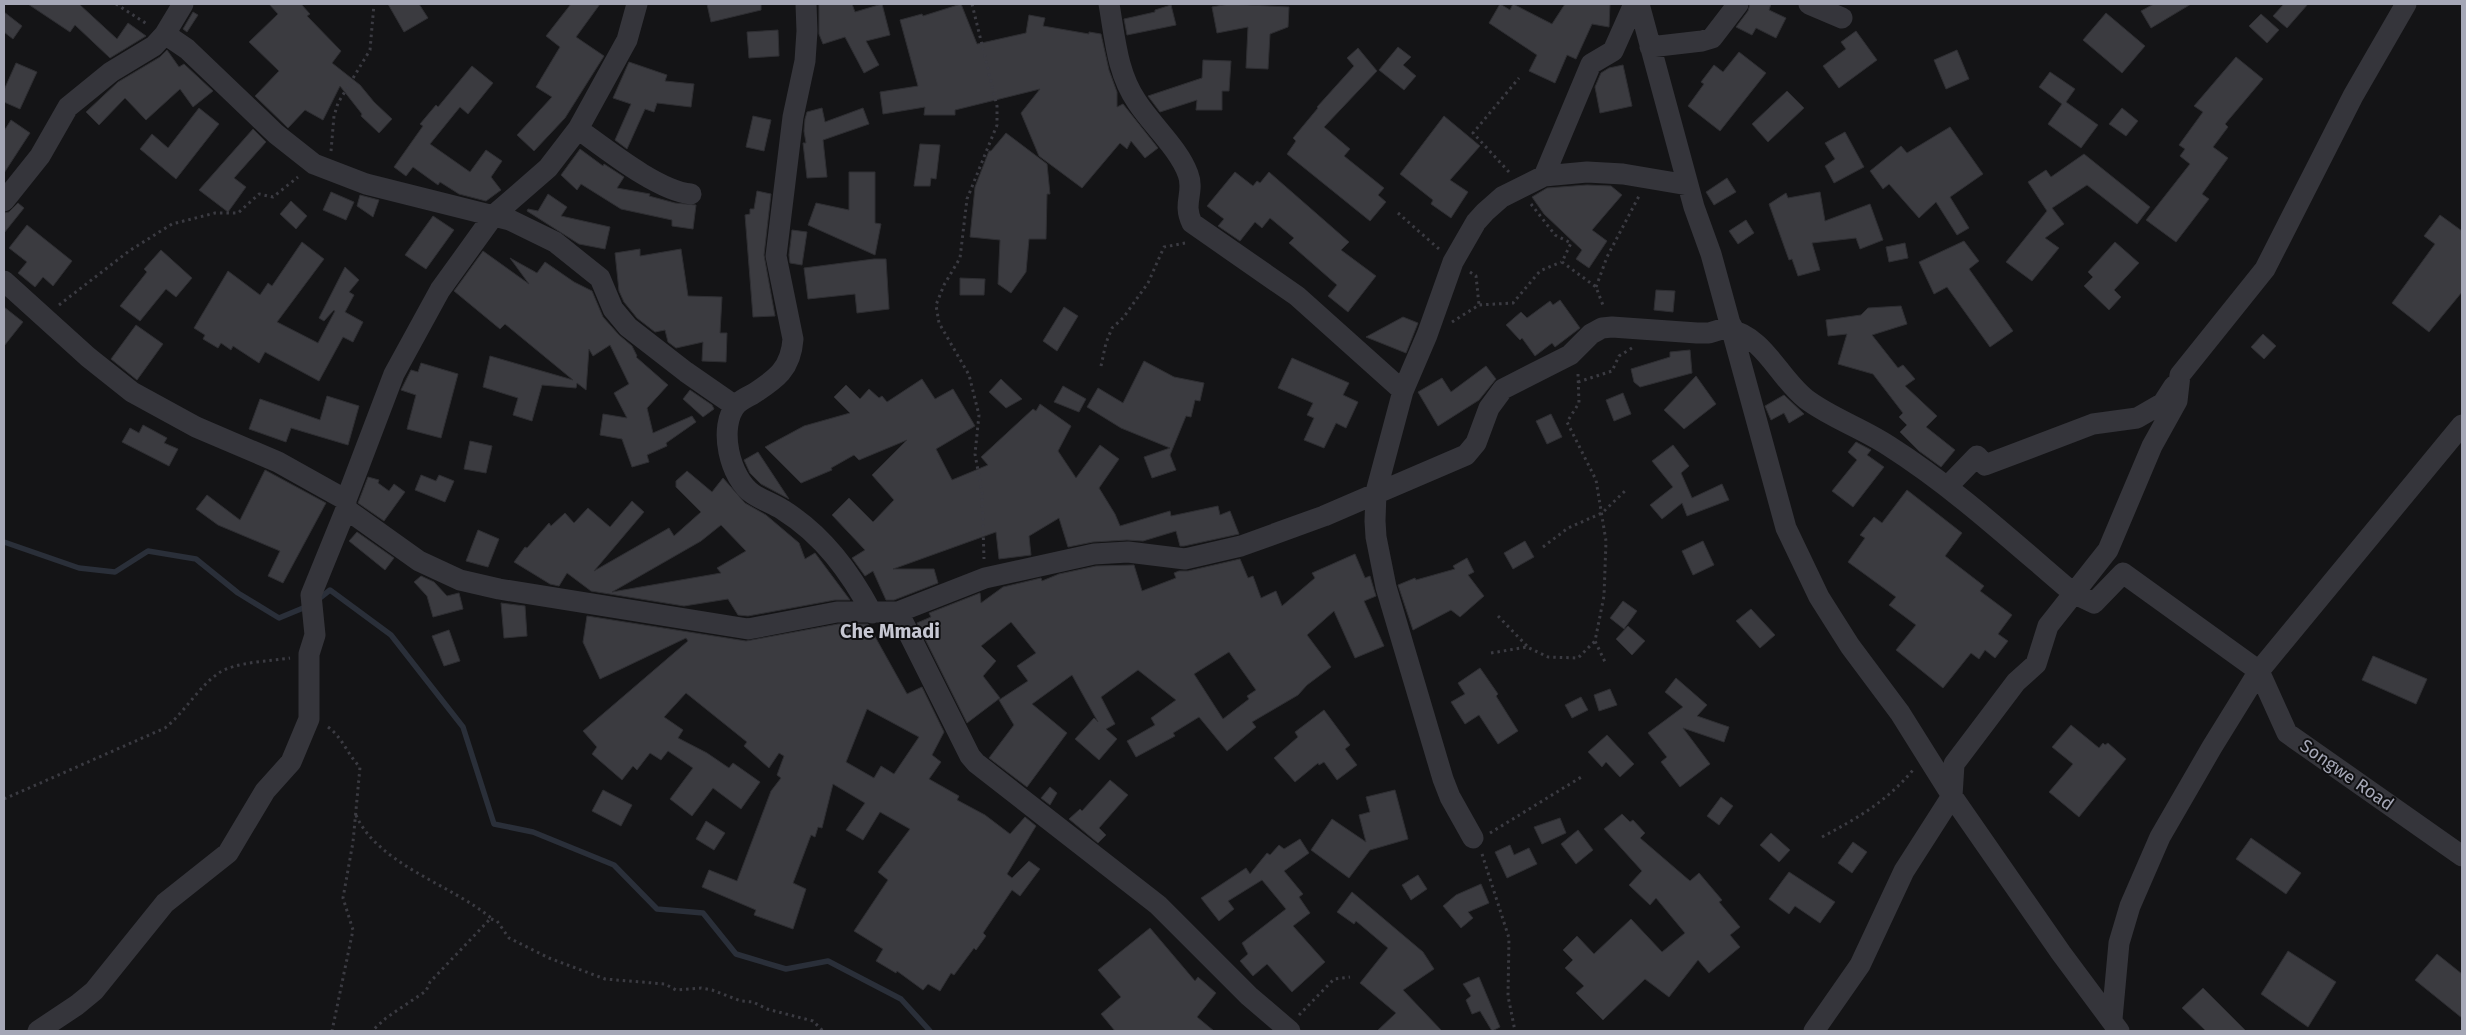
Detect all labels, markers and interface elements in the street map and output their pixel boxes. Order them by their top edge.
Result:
district label: Che Mmadi [840,619,940,643]
street label: Songwe Road [2296,735,2398,815]

